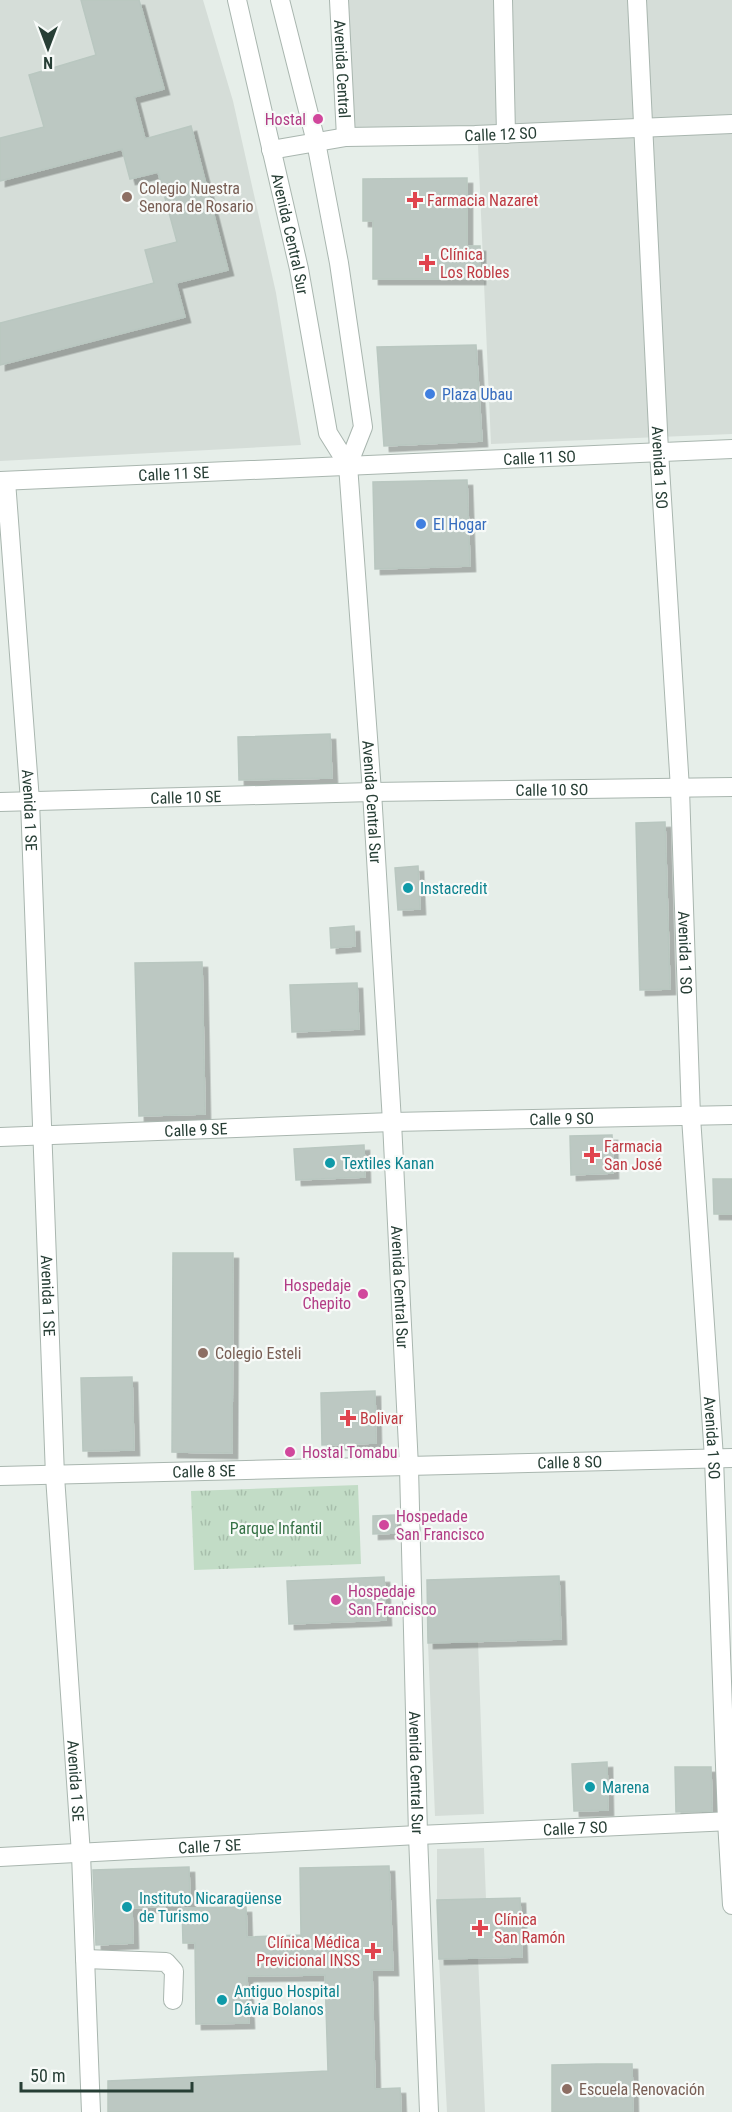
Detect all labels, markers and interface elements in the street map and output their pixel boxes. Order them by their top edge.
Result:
north arrow [18,18,78,78]
street label: Avenida Central [331,19,355,119]
text: N [43,53,53,72]
place label: Hostal [265,110,306,129]
marker: Hostal [311,112,325,126]
street label: Calle 12 SO [464,123,538,145]
street label: Avenida Central Sur [268,172,313,296]
place label: Colegio Nuestra Senora de Rosario [139,179,254,216]
marker: Colegio Nuestra Senora de Rosario [120,190,134,204]
place label: Farmacia Nazaret [427,191,539,210]
marker: Farmacia Nazaret [408,193,422,207]
place label: Clínica Los Robles [440,245,510,282]
marker: Clínica Los Robles [418,254,436,272]
place label: Plaza Ubau [442,385,513,404]
marker: Plaza Ubau [423,387,437,401]
street label: Avenida 1 SO [648,425,672,510]
street label: Calle 11 SO [503,446,576,468]
street label: Calle 11 SE [138,462,210,484]
place label: El Hogar [433,515,487,534]
marker: El Hogar [414,517,428,531]
street label: Avenida Central Sur [359,740,386,864]
street label: Avenida 1 SE [18,769,41,851]
street label: Calle 10 SO [515,779,588,800]
street label: Calle 10 SE [150,787,222,807]
place label: Instacredit [420,879,488,898]
marker: Instacredit [401,881,415,895]
street label: Avenida 1 SO [675,911,696,995]
street label: Calle 9 SO [529,1108,594,1129]
street label: Calle 9 SE [164,1119,228,1140]
place label: Farmacia San José [604,1137,662,1174]
marker: Farmacia San José [585,1148,599,1162]
place label: Textiles Kanan [342,1154,434,1173]
marker: Textiles Kanan [323,1156,337,1170]
street label: Avenida Central Sur [388,1225,413,1349]
street label: Avenida 1 SE [37,1255,59,1337]
place label: Hospedaje Chepito [284,1276,351,1313]
marker: Hospedaje Chepito [356,1287,370,1301]
place label: Colegio Esteli [215,1344,301,1363]
marker: Colegio Esteli [196,1346,210,1360]
street label: Avenida 1 SO [700,1396,724,1480]
place label: Bolivar [360,1409,404,1428]
marker: Bolivar [341,1411,355,1425]
place label: Hostal Tomabu [302,1443,398,1462]
marker: Hostal Tomabu [283,1445,297,1459]
street label: Calle 8 SO [537,1452,602,1472]
street label: Calle 8 SE [172,1461,236,1481]
place label: Hospedade San Francisco [396,1507,485,1544]
marker: Hospedade San Francisco [377,1518,391,1532]
park label: Parque Infantil [230,1519,322,1538]
place label: Hospedaje San Francisco [348,1582,437,1619]
marker: Hospedaje San Francisco [329,1593,343,1607]
street label: Avenida Central Sur [405,1711,427,1835]
street label: Avenida 1 SE [64,1740,88,1822]
place label: Marena [602,1778,649,1797]
marker: Marena [583,1780,597,1794]
street label: Calle 7 SO [542,1817,608,1839]
street label: Calle 7 SE [178,1835,242,1857]
place label: Instituto Nicaragüense de Turismo [139,1889,282,1926]
marker: Instituto Nicaragüense de Turismo [120,1900,134,1914]
place label: Clínica San Ramón [494,1910,565,1947]
marker: Clínica San Ramón [471,1919,489,1937]
place label: Clínica Médica Previcional INSS [256,1933,360,1970]
marker: Clínica Médica Previcional INSS [364,1942,382,1960]
place label: Antiguo Hospital Dávia Bolanos [234,1982,340,2019]
marker: Antiguo Hospital Dávia Bolanos [215,1993,229,2007]
scale bar [21,2055,192,2093]
text: 50 m [30,2065,65,2086]
place label: Escuela Renovación [579,2080,705,2099]
marker: Escuela Renovación [560,2082,574,2096]

